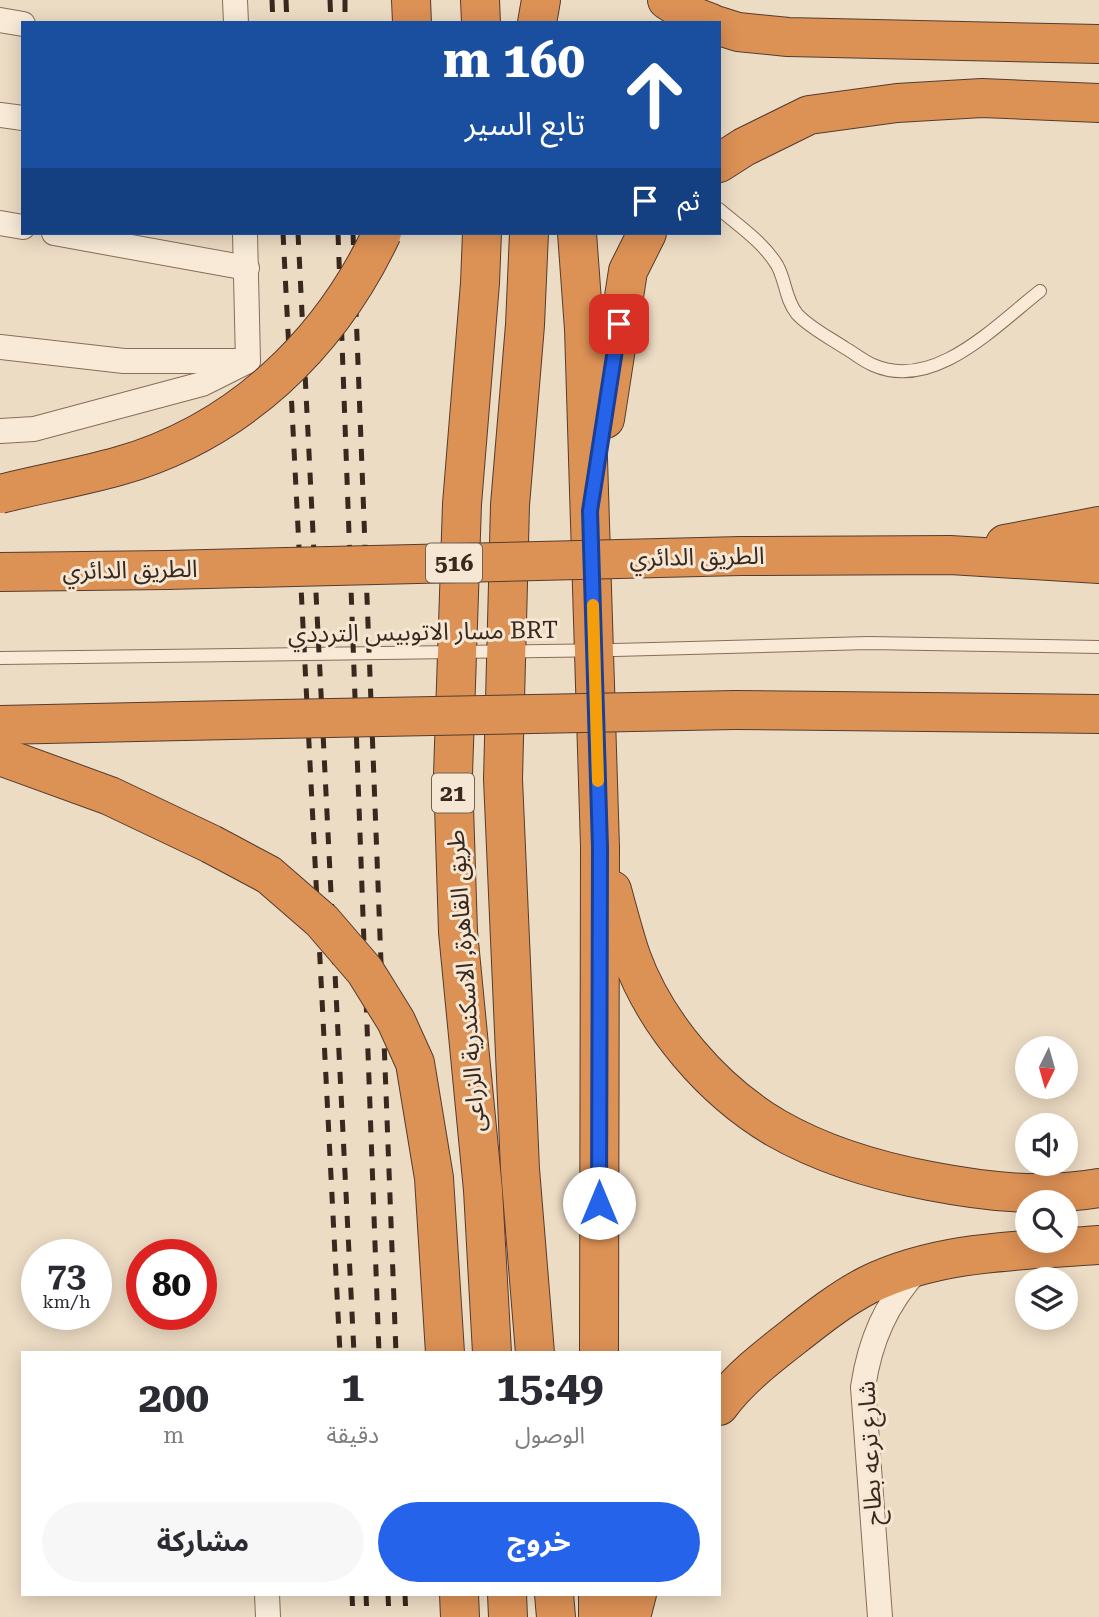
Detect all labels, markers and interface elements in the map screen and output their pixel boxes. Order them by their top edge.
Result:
text: 160 m [443,32,585,89]
icon: ahead [609,49,700,140]
text: تابع السير [465,105,585,143]
icon: arrive [626,182,664,220]
text: ثم [678,186,700,216]
pin [589,294,649,354]
icon: arrive [600,305,638,343]
street label: الطريق الدائري [629,542,765,577]
road number: 516 [426,544,482,582]
street label: الطريق الدائري [62,555,198,590]
street label: مسار الاتوبيس الترددي BRT [288,616,558,653]
road number: 21 [432,774,474,813]
street label: طريق القاهرة, الاسكندرية الزراعى [441,829,492,1133]
north arrow [1015,1036,1078,1099]
map controls [1015,1036,1078,1330]
button: sound [1015,1113,1078,1176]
position arrow [562,1166,636,1240]
button: search [1015,1190,1078,1253]
speed limit sign: 80 [126,1239,217,1330]
text: 73 [47,1255,86,1296]
button: layers [1015,1267,1078,1330]
text: km/h [42,1291,91,1312]
text: 1 [341,1362,364,1411]
text: 15:49 [496,1362,604,1411]
text: 200 [138,1373,209,1422]
street label: شارع ترعه بطاح [852,1380,891,1526]
text: m [163,1422,184,1449]
text: دقيقة [326,1422,379,1449]
text: الوصول [515,1422,585,1449]
button: مشاركة [42,1502,364,1582]
button: خروج [378,1502,700,1582]

